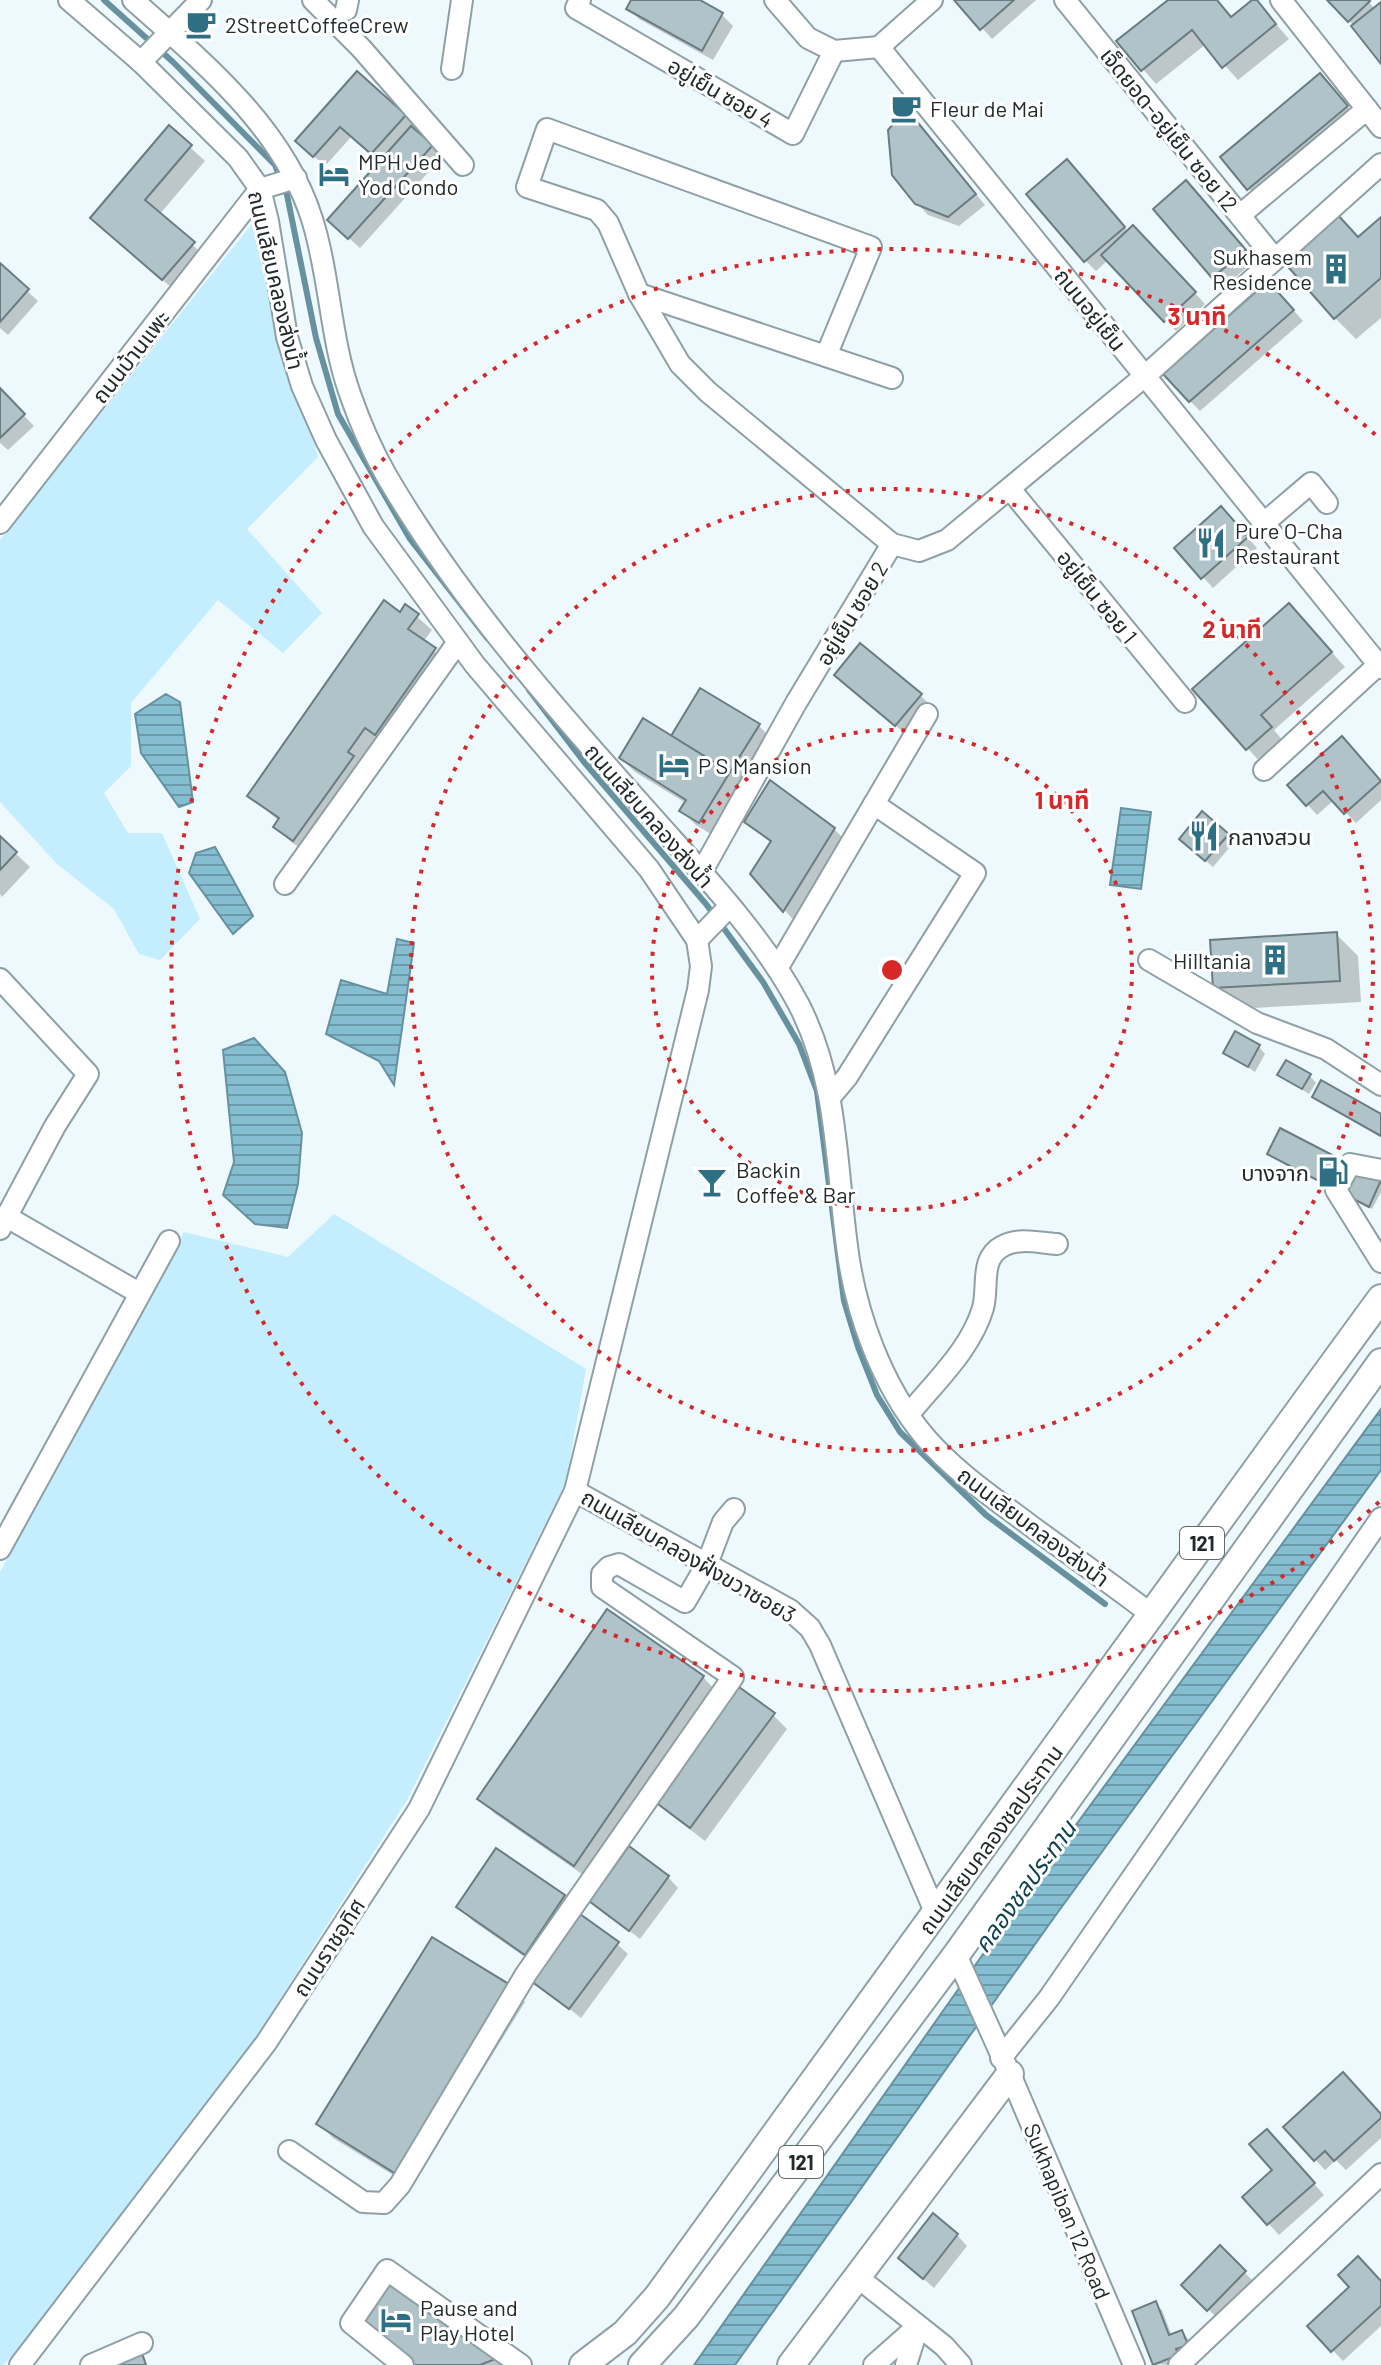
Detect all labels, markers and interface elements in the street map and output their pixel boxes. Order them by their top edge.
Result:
cafe icon: 2StreetCoffeeCrew [184,7,218,41]
place label: 2StreetCoffeeCrew [225,11,409,37]
street label: เจ็ดยอด-อยู่เย็น ซอย 12 [1094,42,1244,217]
street label: อยู่เย็น ซอย 4 [663,52,778,134]
cafe icon: Fleur de Mai [889,91,923,125]
place label: Fleur de Mai [930,95,1044,121]
place label: MPH Jed Yod Condo [358,148,459,199]
hotel icon: MPH Jed Yod Condo [317,157,351,191]
street label: ถนนเลียบคลองส่งน้ำ [244,188,311,372]
place label: Sukhasem Residence [1212,243,1312,294]
building icon: Sukhasem Residence [1319,252,1353,286]
street label: ถนนอยู่เย็น [1048,263,1132,357]
text: 3 นาที [1167,301,1227,330]
street label: ถนนบ้านแพะ [86,304,174,408]
place label: Pure O-Cha Restaurant [1235,517,1343,568]
restaurant icon: Pure O-Cha Restaurant [1194,526,1228,560]
street label: อยู่เย็น ซอย 1 [1051,544,1144,649]
street label: อยู่เย็น ซอย 2 [810,556,894,671]
text: 2 นาที [1202,614,1262,643]
street label: ถนนเลียบคลองส่งน้ำ [580,737,721,892]
hotel icon: P S Mansion [657,748,691,782]
place label: P S Mansion [698,752,812,778]
text: 1 นาที [1035,785,1089,814]
restaurant icon: กลางสวน [1187,819,1221,853]
place label: กลางสวน [1228,823,1311,849]
building icon: Hilltania [1258,943,1292,977]
place label: Hilltania [1173,947,1251,973]
centre of rings [878,956,906,984]
fuel station icon: บางจาก [1316,1155,1350,1189]
place label: Backin Coffee & Bar [736,1156,855,1207]
place label: บางจาก [1241,1159,1309,1185]
bar icon: Backin Coffee & Bar [695,1165,729,1199]
street label: ถนนเลียบคลองส่งน้ำ [953,1460,1115,1591]
street label: ถนนเลียบคลองฝั่งขวาซอย3 [577,1483,801,1627]
road number: 121 [1180,1527,1224,1559]
street label: ถนนเลียบคลองชลประทาน [912,1739,1068,1939]
water label: คลองชลประทาน [967,1815,1081,1957]
street label: ถนนราชอุทิศ [287,1893,371,2002]
street label: Sukhapiban 12 Road [1019,2119,1117,2303]
road number: 121 [779,2146,823,2178]
place label: Pause and Play Hotel [420,2294,518,2345]
hotel icon: Pause and Play Hotel [379,2303,413,2337]

